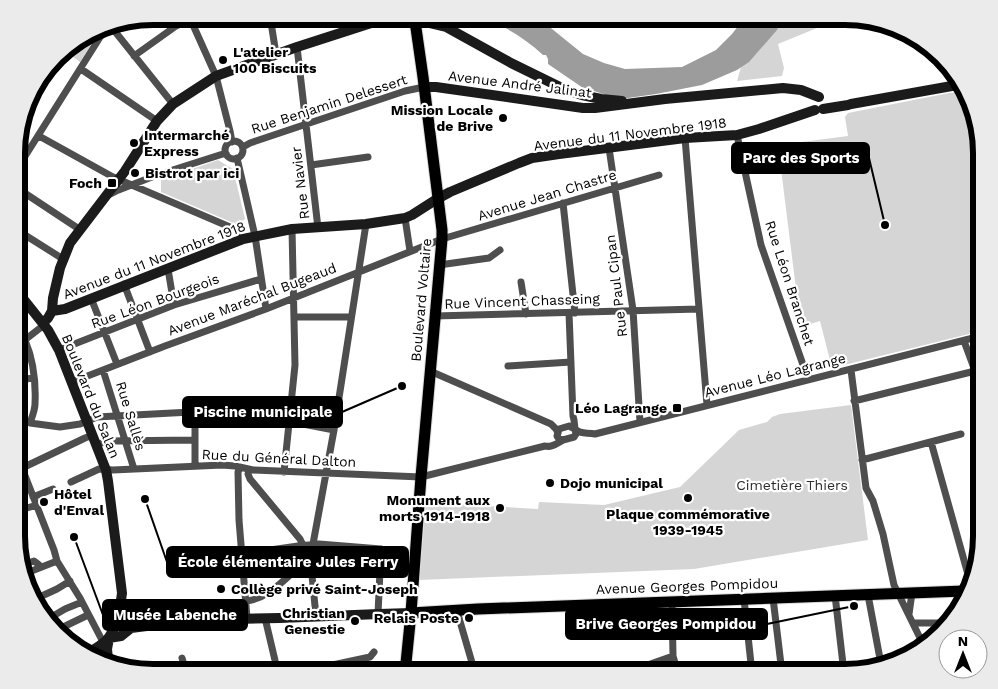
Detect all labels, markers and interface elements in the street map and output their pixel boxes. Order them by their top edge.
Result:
place label: L'atelier 100 Biscuits [233,44,317,76]
marker: L'atelier 100 Biscuits [217,54,229,66]
street label: Avenue André Jalinat [447,67,593,101]
street label: Rue Benjamin Delessert [249,71,409,137]
place label: Mission Locale de Brive [391,102,493,134]
marker: Mission Locale de Brive [497,112,509,124]
street label: Avenue du 11 Novembre 1918 [533,114,727,154]
place label: Intermarché Express [144,127,229,159]
marker: Intermarché Express [128,137,140,149]
callout: Parc des Sports [732,143,869,173]
street label: Rue Navier [288,145,312,220]
text: Parc des Sports [742,149,860,167]
place label: Bistrot par ici [145,165,239,181]
street label: Avenue Jean Chastre [476,166,618,224]
marker: Bistrot par ici [129,167,141,179]
place label: Foch [69,175,102,191]
marker: Foch [106,177,118,189]
street label: Avenue du 11 Novembre 1918 [60,218,248,302]
street label: Rue Léon Branchet [762,219,818,348]
street label: Rue Paul Cipan [602,234,630,338]
street label: Boulevard Voltaire [408,238,434,362]
street label: Avenue Maréchal Bugeaud [165,259,339,339]
street label: Rue Léon Bourgeois [89,270,221,332]
street label: Rue Vincent Chasseing [444,290,601,312]
street label: Boulevard du Salan [59,332,123,460]
street label: Avenue Léo Lagrange [703,350,847,400]
street label: Rue Sallès [113,380,149,452]
callout: Piscine municipale [183,397,342,427]
place label: Léo Lagrange [575,400,667,416]
marker: Léo Lagrange [671,402,683,414]
text: Piscine municipale [193,403,333,421]
street label: Rue du Général Dalton [201,446,357,470]
place label: Dojo municipal [560,475,663,491]
marker: Dojo municipal [544,477,556,489]
park label: Cimetière Thiers [736,477,848,493]
place label: Hôtel d'Enval [54,486,104,518]
place label: Monument aux morts 1914-1918 [379,492,491,524]
marker: Plaque commémorative 1939-1945 [682,492,694,504]
marker: Hôtel d'Enval [38,496,50,508]
marker: Monument aux morts 1914-1918 [494,502,506,514]
place label: Plaque commémorative 1939-1945 [606,506,770,538]
callout: École élémentaire Jules Ferry [167,547,408,577]
text: École élémentaire Jules Ferry [178,553,399,571]
street label: Avenue Georges Pompidou [596,575,778,597]
place label: Collège privé Saint-Joseph [231,581,418,597]
marker: Collège privé Saint-Joseph [215,583,227,595]
callout: Musée Labenche [103,600,247,630]
place label: Christian Genestie [282,605,345,637]
text: Musée Labenche [113,606,237,624]
callout: Brive Georges Pompidou [566,609,767,639]
place label: Relais Poste [374,610,459,626]
marker: Relais Poste [463,612,475,624]
marker: Christian Genestie [349,615,361,627]
text: Brive Georges Pompidou [576,615,756,633]
north arrow [938,629,988,679]
text: N [958,633,968,649]

